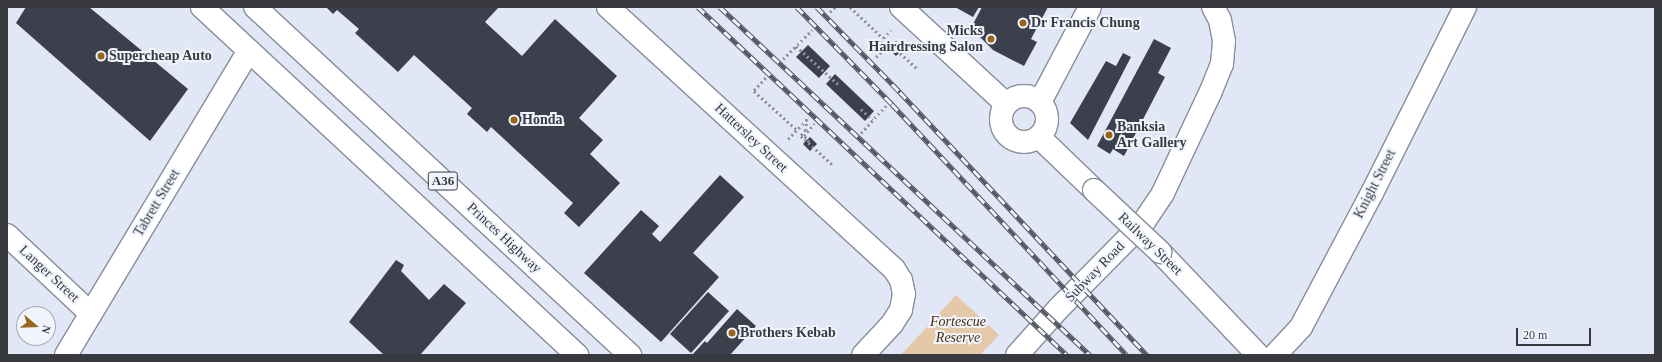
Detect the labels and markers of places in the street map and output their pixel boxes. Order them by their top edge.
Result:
place label: Dr Francis Chung [1031,15,1140,31]
marker: Dr Francis Chung [1018,18,1028,28]
place label: Micks Hairdressing Salon [869,23,983,56]
marker: Micks Hairdressing Salon [986,34,996,44]
place label: Supercheap Auto [109,48,213,64]
marker: Supercheap Auto [96,51,106,61]
place label: Honda [522,112,562,128]
marker: Honda [509,115,519,125]
place label: Banksia Art Gallery [1117,119,1187,152]
marker: Banksia Art Gallery [1104,130,1114,140]
place label: Brothers Kebab [740,325,836,341]
marker: Brothers Kebab [727,328,737,338]

